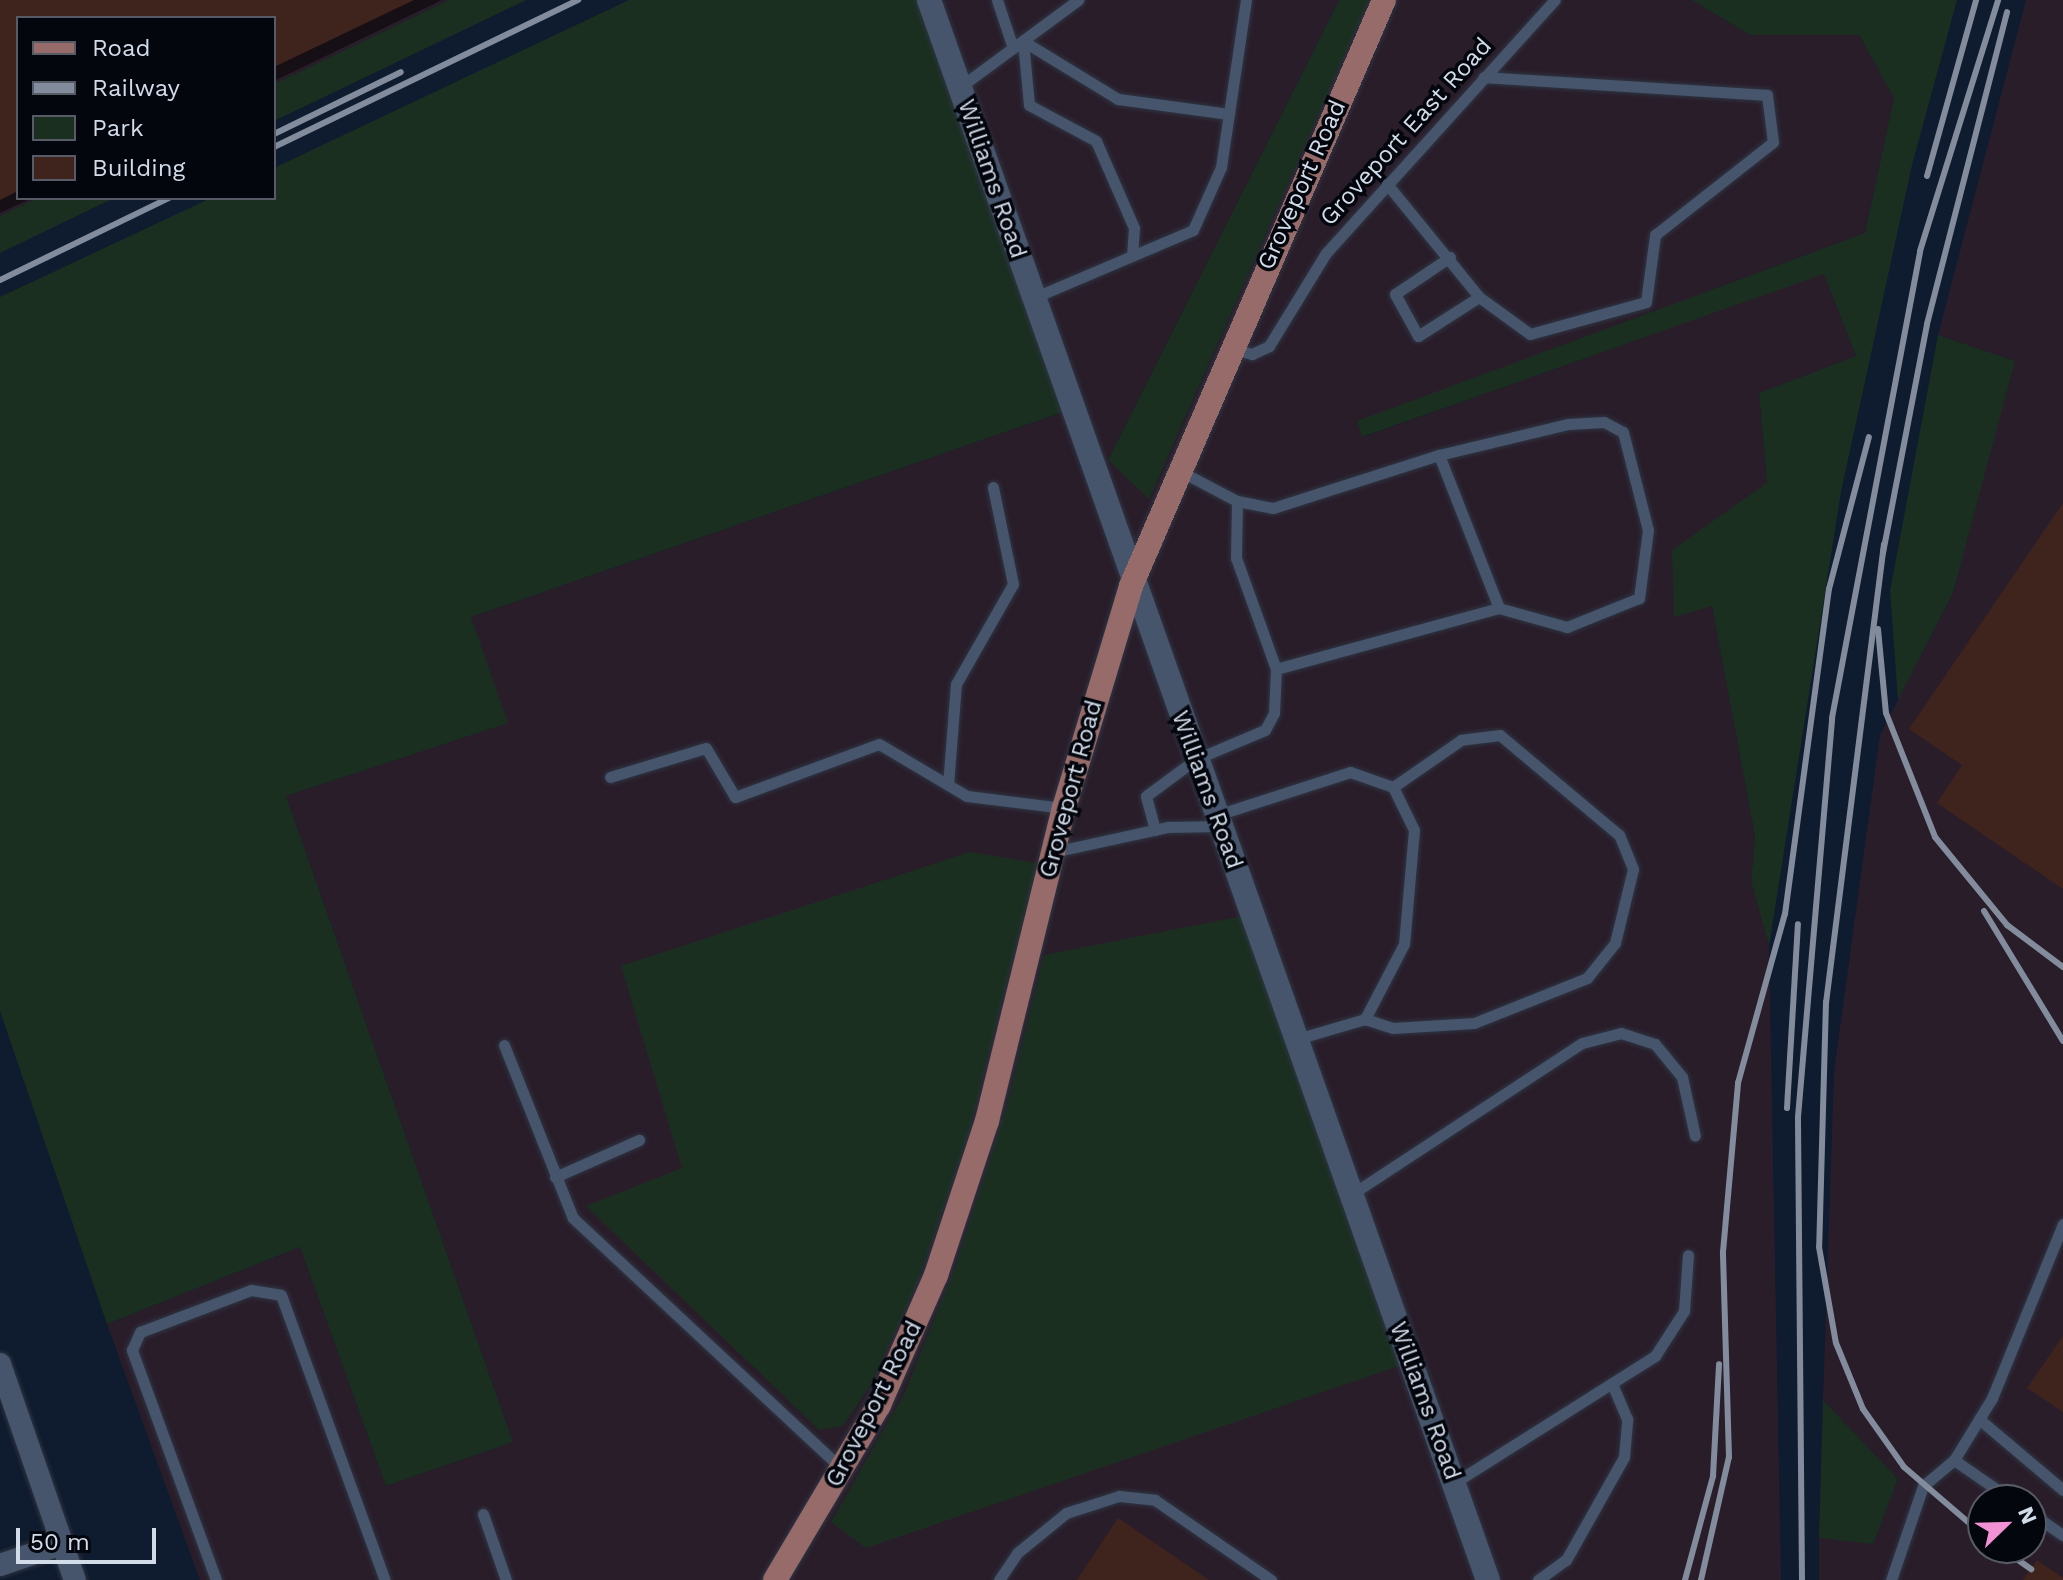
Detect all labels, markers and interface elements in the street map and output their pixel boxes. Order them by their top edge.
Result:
legend [16,16,276,200]
street label: Groveport East Road [1314,32,1498,232]
text: Road [92,34,151,62]
text: Railway [92,74,180,102]
street label: Williams Road [951,96,1033,262]
street label: Groveport Road [1252,96,1352,274]
text: Park [92,114,144,142]
text: Building [92,154,185,182]
street label: Groveport Road [1033,697,1109,881]
street label: Williams Road [1165,707,1249,873]
street label: Groveport Road [820,1316,928,1492]
street label: Williams Road [1383,1318,1467,1484]
north arrow [1967,1484,2047,1564]
text: N [2013,1503,2042,1528]
scale bar [20,1512,160,1562]
text: 50 m [30,1528,90,1556]

